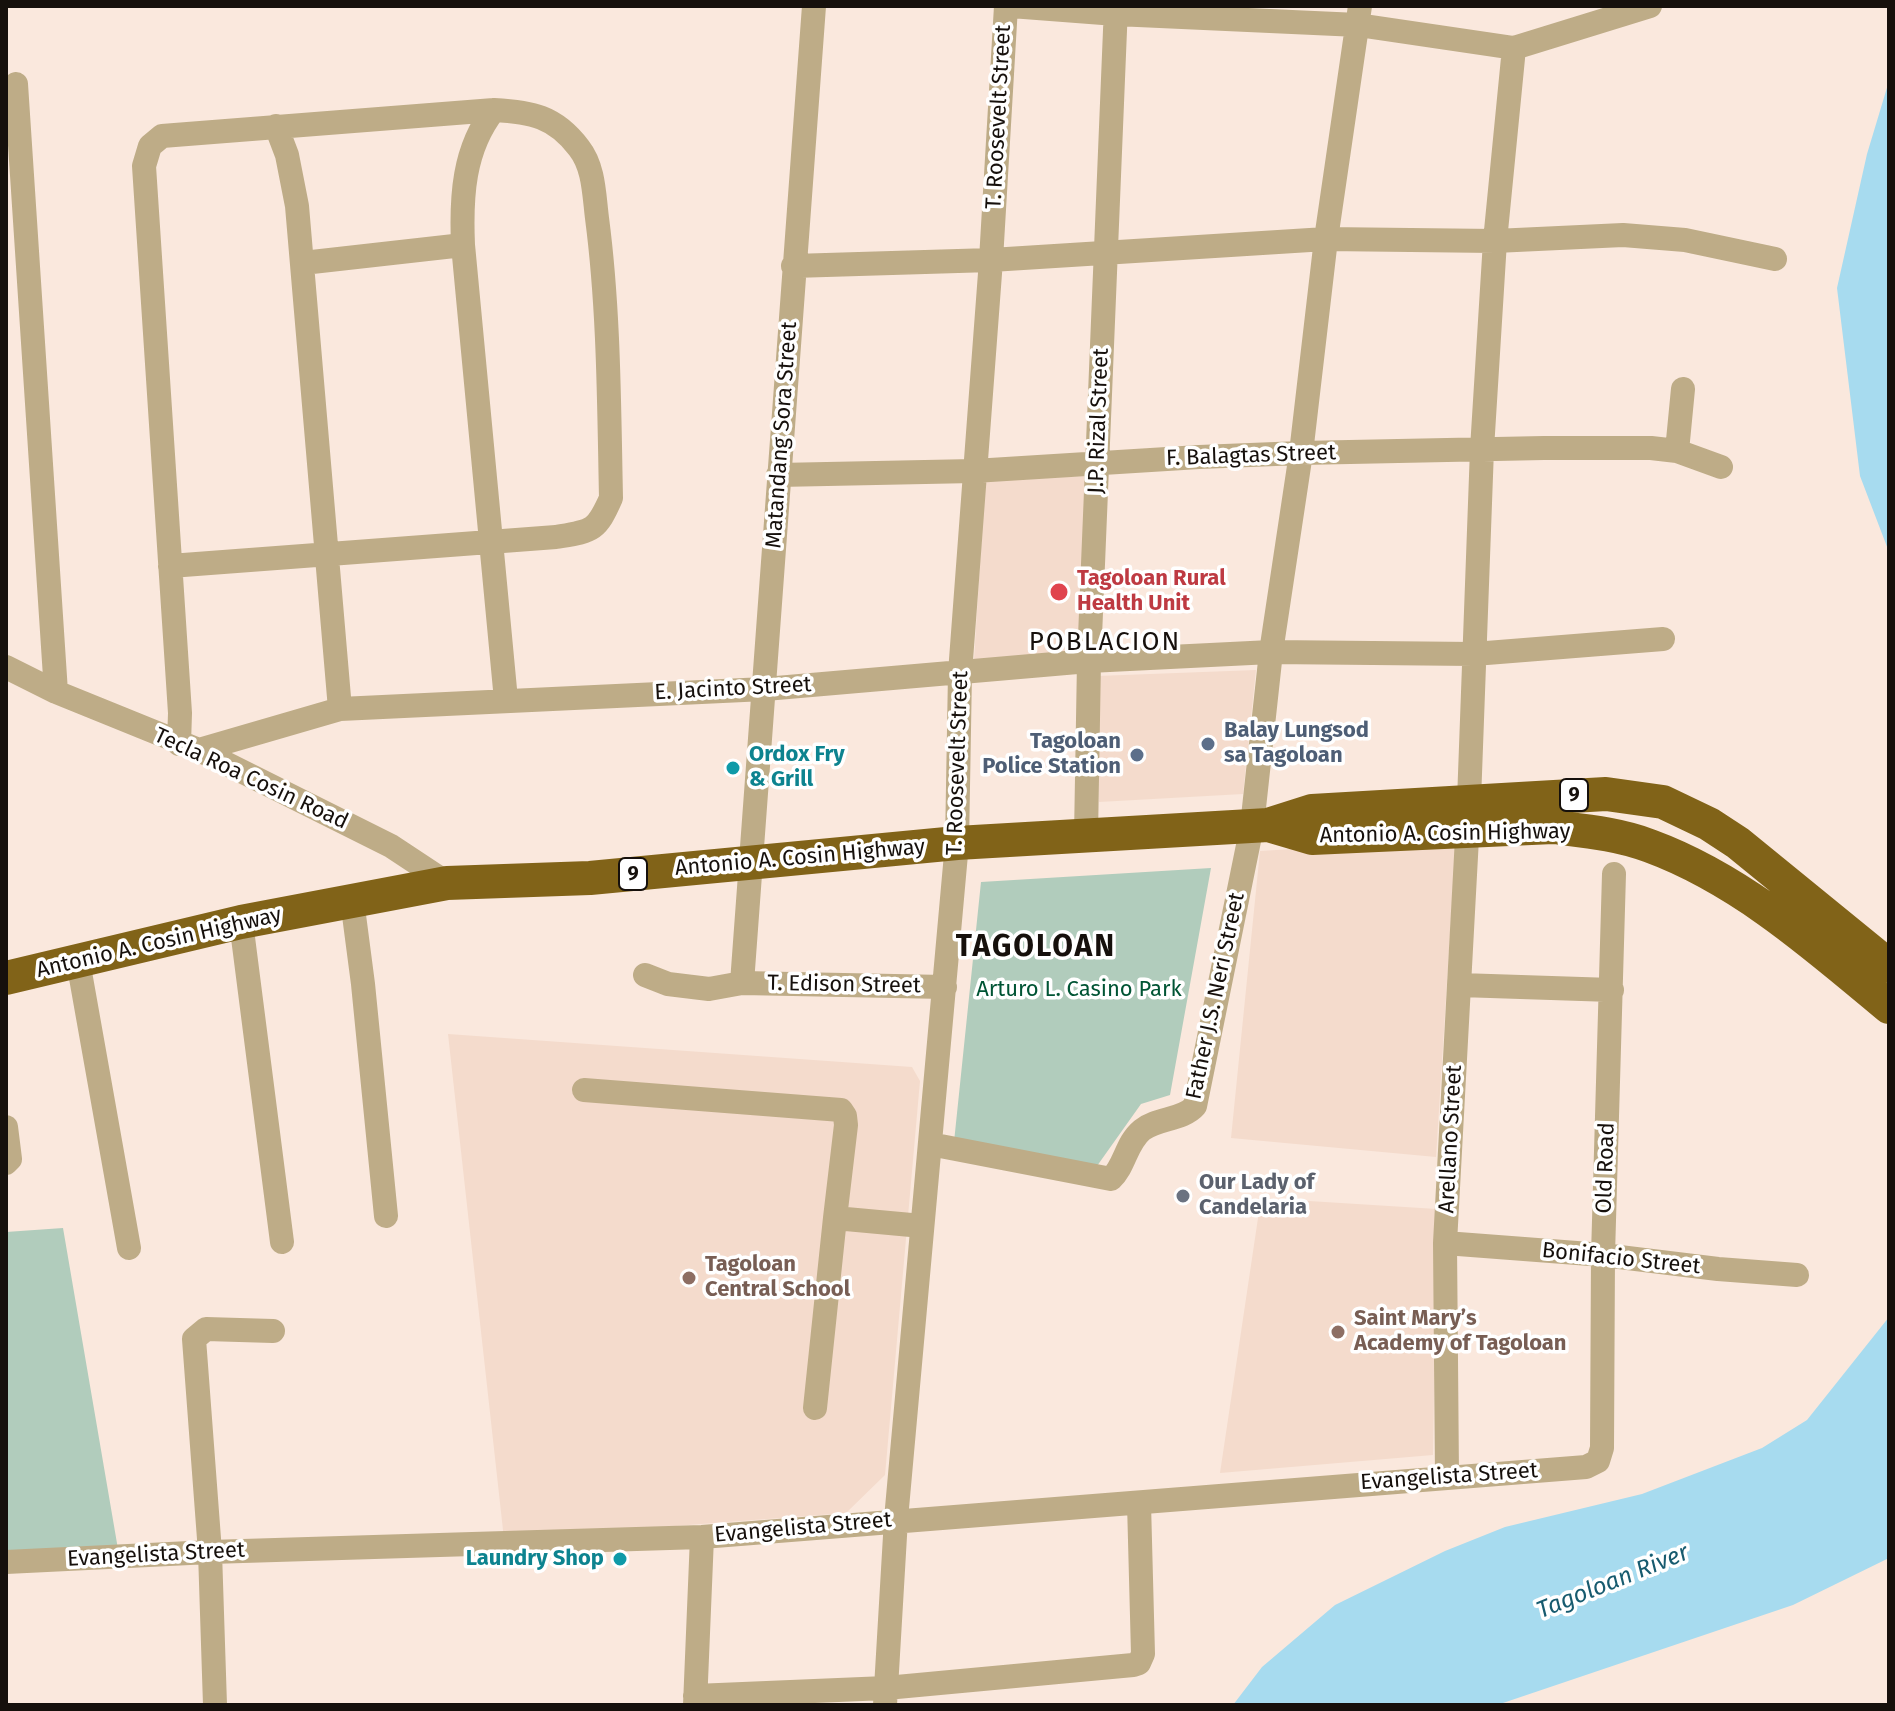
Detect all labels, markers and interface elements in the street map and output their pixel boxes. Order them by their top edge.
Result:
street label: T. Roosevelt Street [981,24,1017,210]
street label: Matandang Sora Street [761,321,803,549]
street label: J.P. Rizal Street [1083,348,1115,494]
street label: F. Balagtas Street [1166,440,1336,472]
place label: Tagoloan Rural Health Unit [1077,566,1226,618]
marker: Tagoloan Rural Health Unit [1048,581,1070,603]
district label: POBLACION [1029,627,1181,659]
street label: T. Roosevelt Street [942,670,974,856]
street label: E. Jacinto Street [654,672,812,706]
place label: Balay Lungsod sa Tagoloan [1224,718,1369,770]
street label: Tecla Roa Cosin Road [150,722,352,836]
place label: Tagoloan Police Station [982,729,1121,780]
marker: Balay Lungsod sa Tagoloan [1199,735,1217,753]
place label: Ordox Fry & Grill [749,742,845,794]
marker: Tagoloan Police Station [1128,746,1146,764]
marker: Ordox Fry & Grill [724,759,742,777]
road number: 9 [1560,779,1588,811]
street label: Antonio A. Cosin Highway [1319,819,1571,849]
street label: Antonio A. Cosin Highway [674,834,926,882]
road number: 9 [619,858,647,890]
street label: Father J.S. Neri Street [1181,890,1251,1102]
street label: Antonio A. Cosin Highway [34,902,284,984]
district label: TAGOLOAN [956,930,1116,966]
street label: T. Edison Street [767,970,921,1000]
park label: Arturo L. Casino Park [976,977,1182,1003]
street label: Arellano Street [1434,1064,1468,1214]
street label: Old Road [1591,1122,1621,1214]
place label: Our Lady of Candelaria [1199,1170,1314,1222]
marker: Our Lady of Candelaria [1174,1187,1192,1205]
street label: Bonifacio Street [1540,1238,1702,1280]
place label: Tagoloan Central School [705,1252,850,1304]
marker: Tagoloan Central School [680,1269,698,1287]
place label: Saint Mary’s Academy of Tagoloan [1354,1306,1567,1358]
marker: Saint Mary’s Academy of Tagoloan [1329,1323,1347,1341]
street label: Evangelista Street [1359,1458,1539,1496]
street label: Evangelista Street [713,1507,893,1549]
street label: Evangelista Street [66,1537,246,1573]
water label: Tagoloan River [1533,1538,1693,1626]
place label: Laundry Shop [466,1546,604,1572]
marker: Laundry Shop [611,1550,629,1568]

